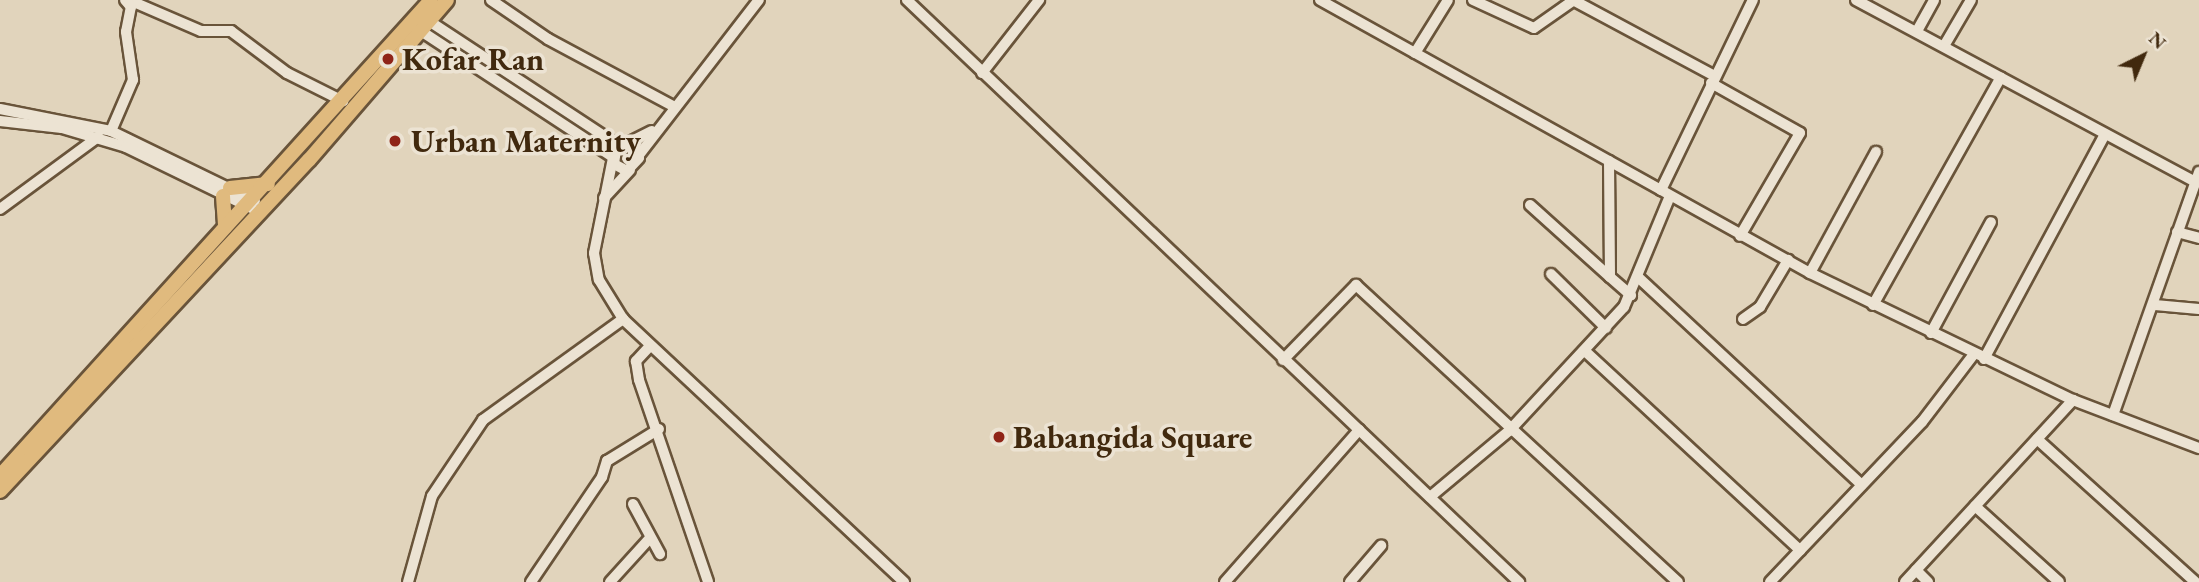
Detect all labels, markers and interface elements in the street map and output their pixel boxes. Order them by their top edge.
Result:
north arrow [2108,21,2178,91]
text: N [2144,26,2172,55]
place label: Kofar Ran [402,40,544,78]
marker: Kofar Ran [380,51,396,67]
place label: Urban Maternity [411,122,641,160]
marker: Urban Maternity [385,131,405,151]
place label: Babangida Square [1013,418,1252,456]
marker: Babangida Square [991,429,1007,445]

